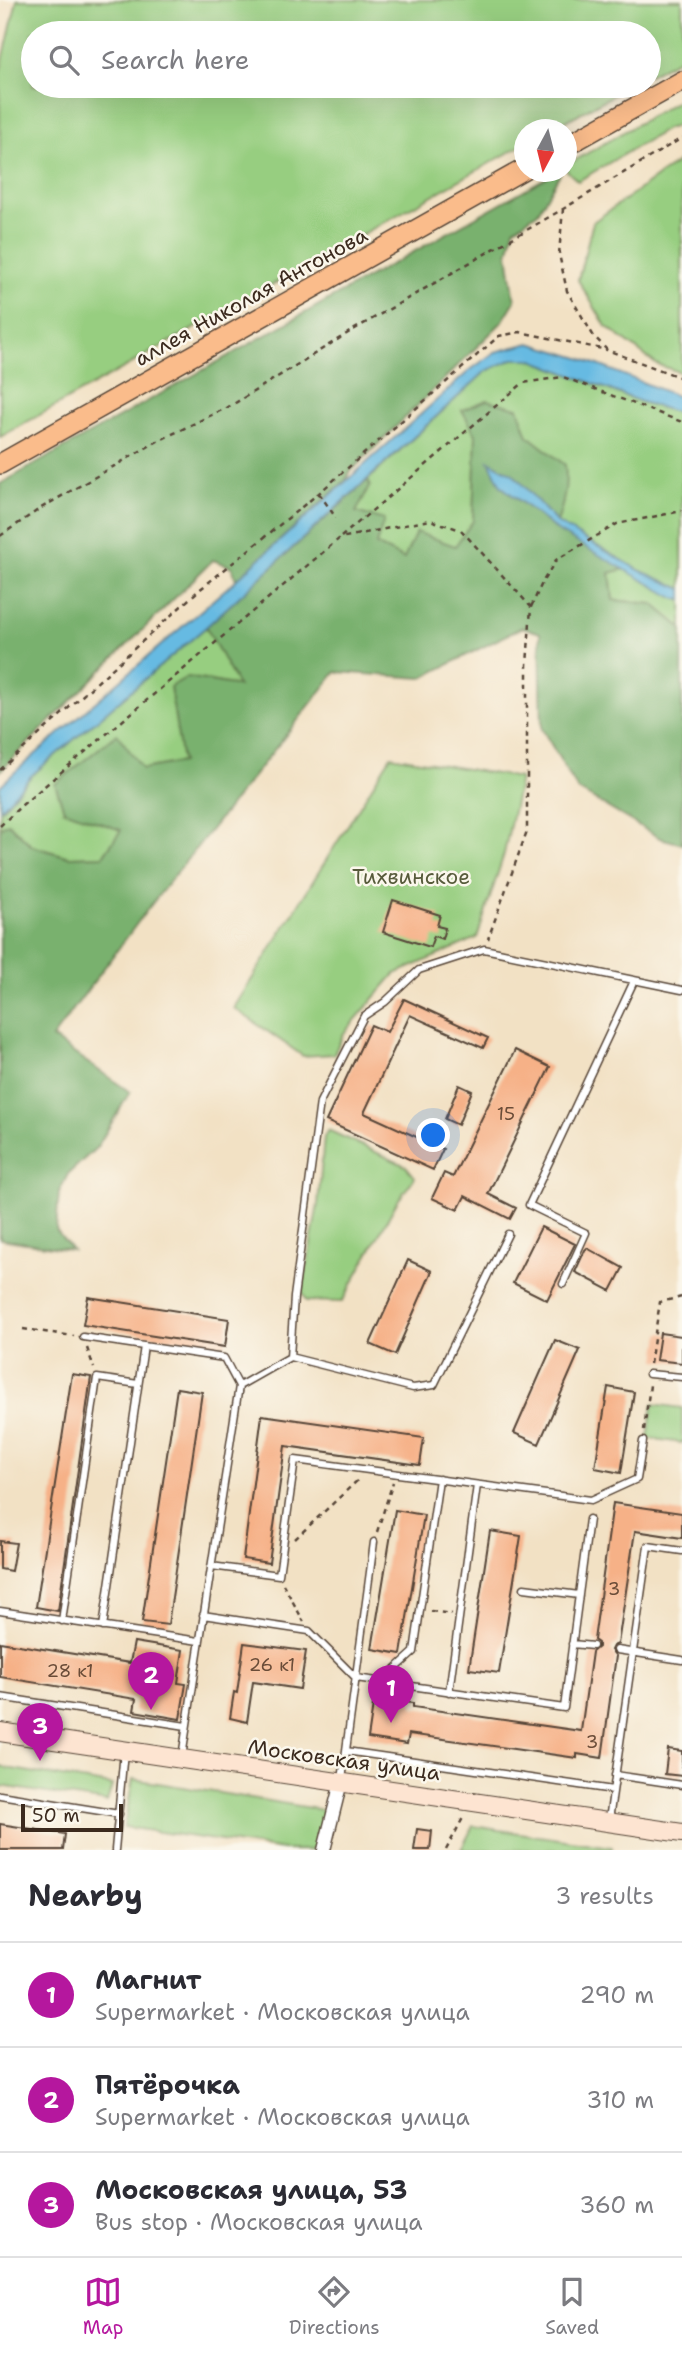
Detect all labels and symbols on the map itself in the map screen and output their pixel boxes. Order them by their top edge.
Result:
north arrow [514,119,577,182]
street label: аллея Николая Антонова [130,221,372,373]
park label: Тихвинское [352,863,470,891]
house number: 15 [497,1102,515,1126]
your location [416,1118,450,1152]
house number: 3 [608,1577,620,1601]
pin: 2 [128,1652,174,1710]
house number: 26 к1 [249,1653,295,1677]
house number: 28 к1 [47,1659,93,1683]
pin: 1 [368,1665,414,1723]
pin: 3 [17,1703,63,1761]
house number: 3 [586,1730,598,1754]
street label: Московская улица [246,1733,442,1787]
scale bar [21,1801,122,1833]

